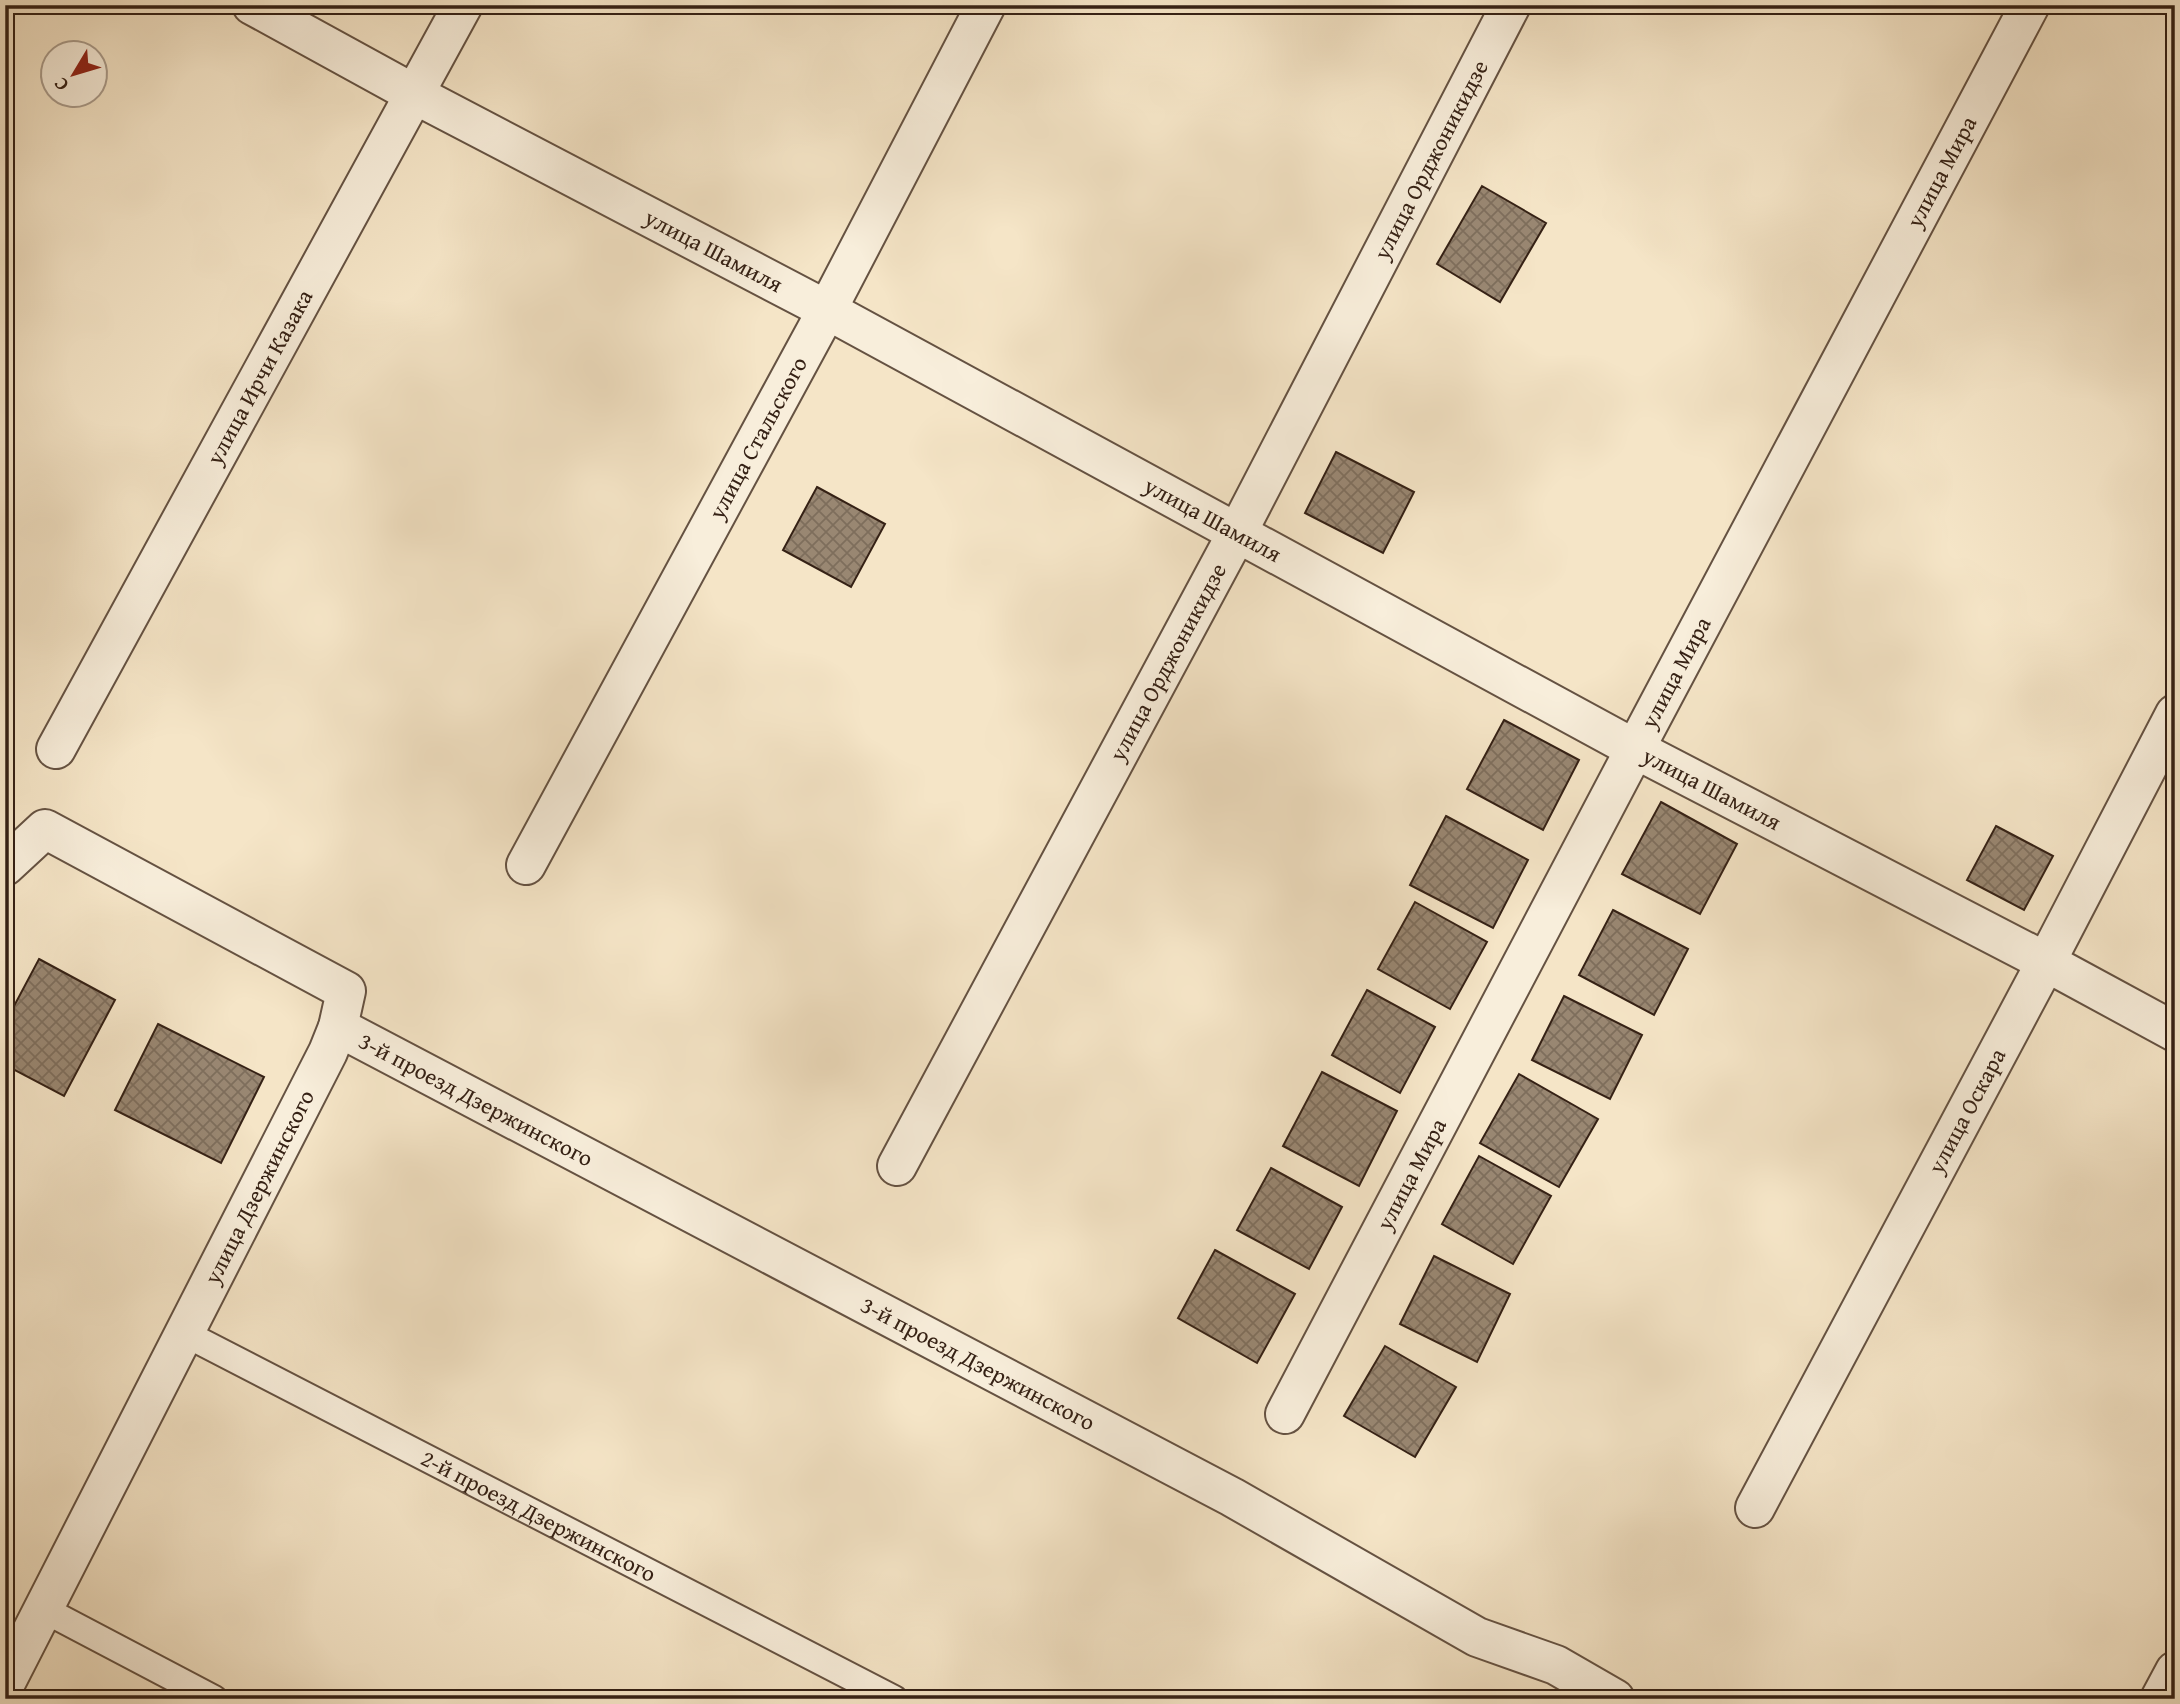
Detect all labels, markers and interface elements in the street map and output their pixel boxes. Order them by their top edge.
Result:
north arrow [38,38,108,108]
street label: улица Орджоникидзе [1364,54,1496,266]
text: С [46,71,75,97]
street label: улица Мира [1897,110,1984,234]
street label: улица Шамиля [638,200,789,300]
street label: улица Ирчи Казака [197,283,320,471]
street label: улица Стальского [699,350,815,526]
street label: улица Шамиля [1138,468,1288,570]
street label: улица Орджоникидзе [1100,557,1234,768]
street label: улица Мира [1631,611,1718,735]
street label: улица Шамиля [1636,738,1787,838]
street label: 3-й проезд Дзержинского [353,1024,599,1174]
street label: улица Оскара [1919,1042,2013,1180]
street label: улица Дзержинского [195,1084,322,1291]
street label: улица Мира [1367,1112,1454,1237]
street label: 3-й проезд Дзержинского [855,1288,1101,1438]
street label: 2-й проезд Дзержинского [416,1441,662,1590]

